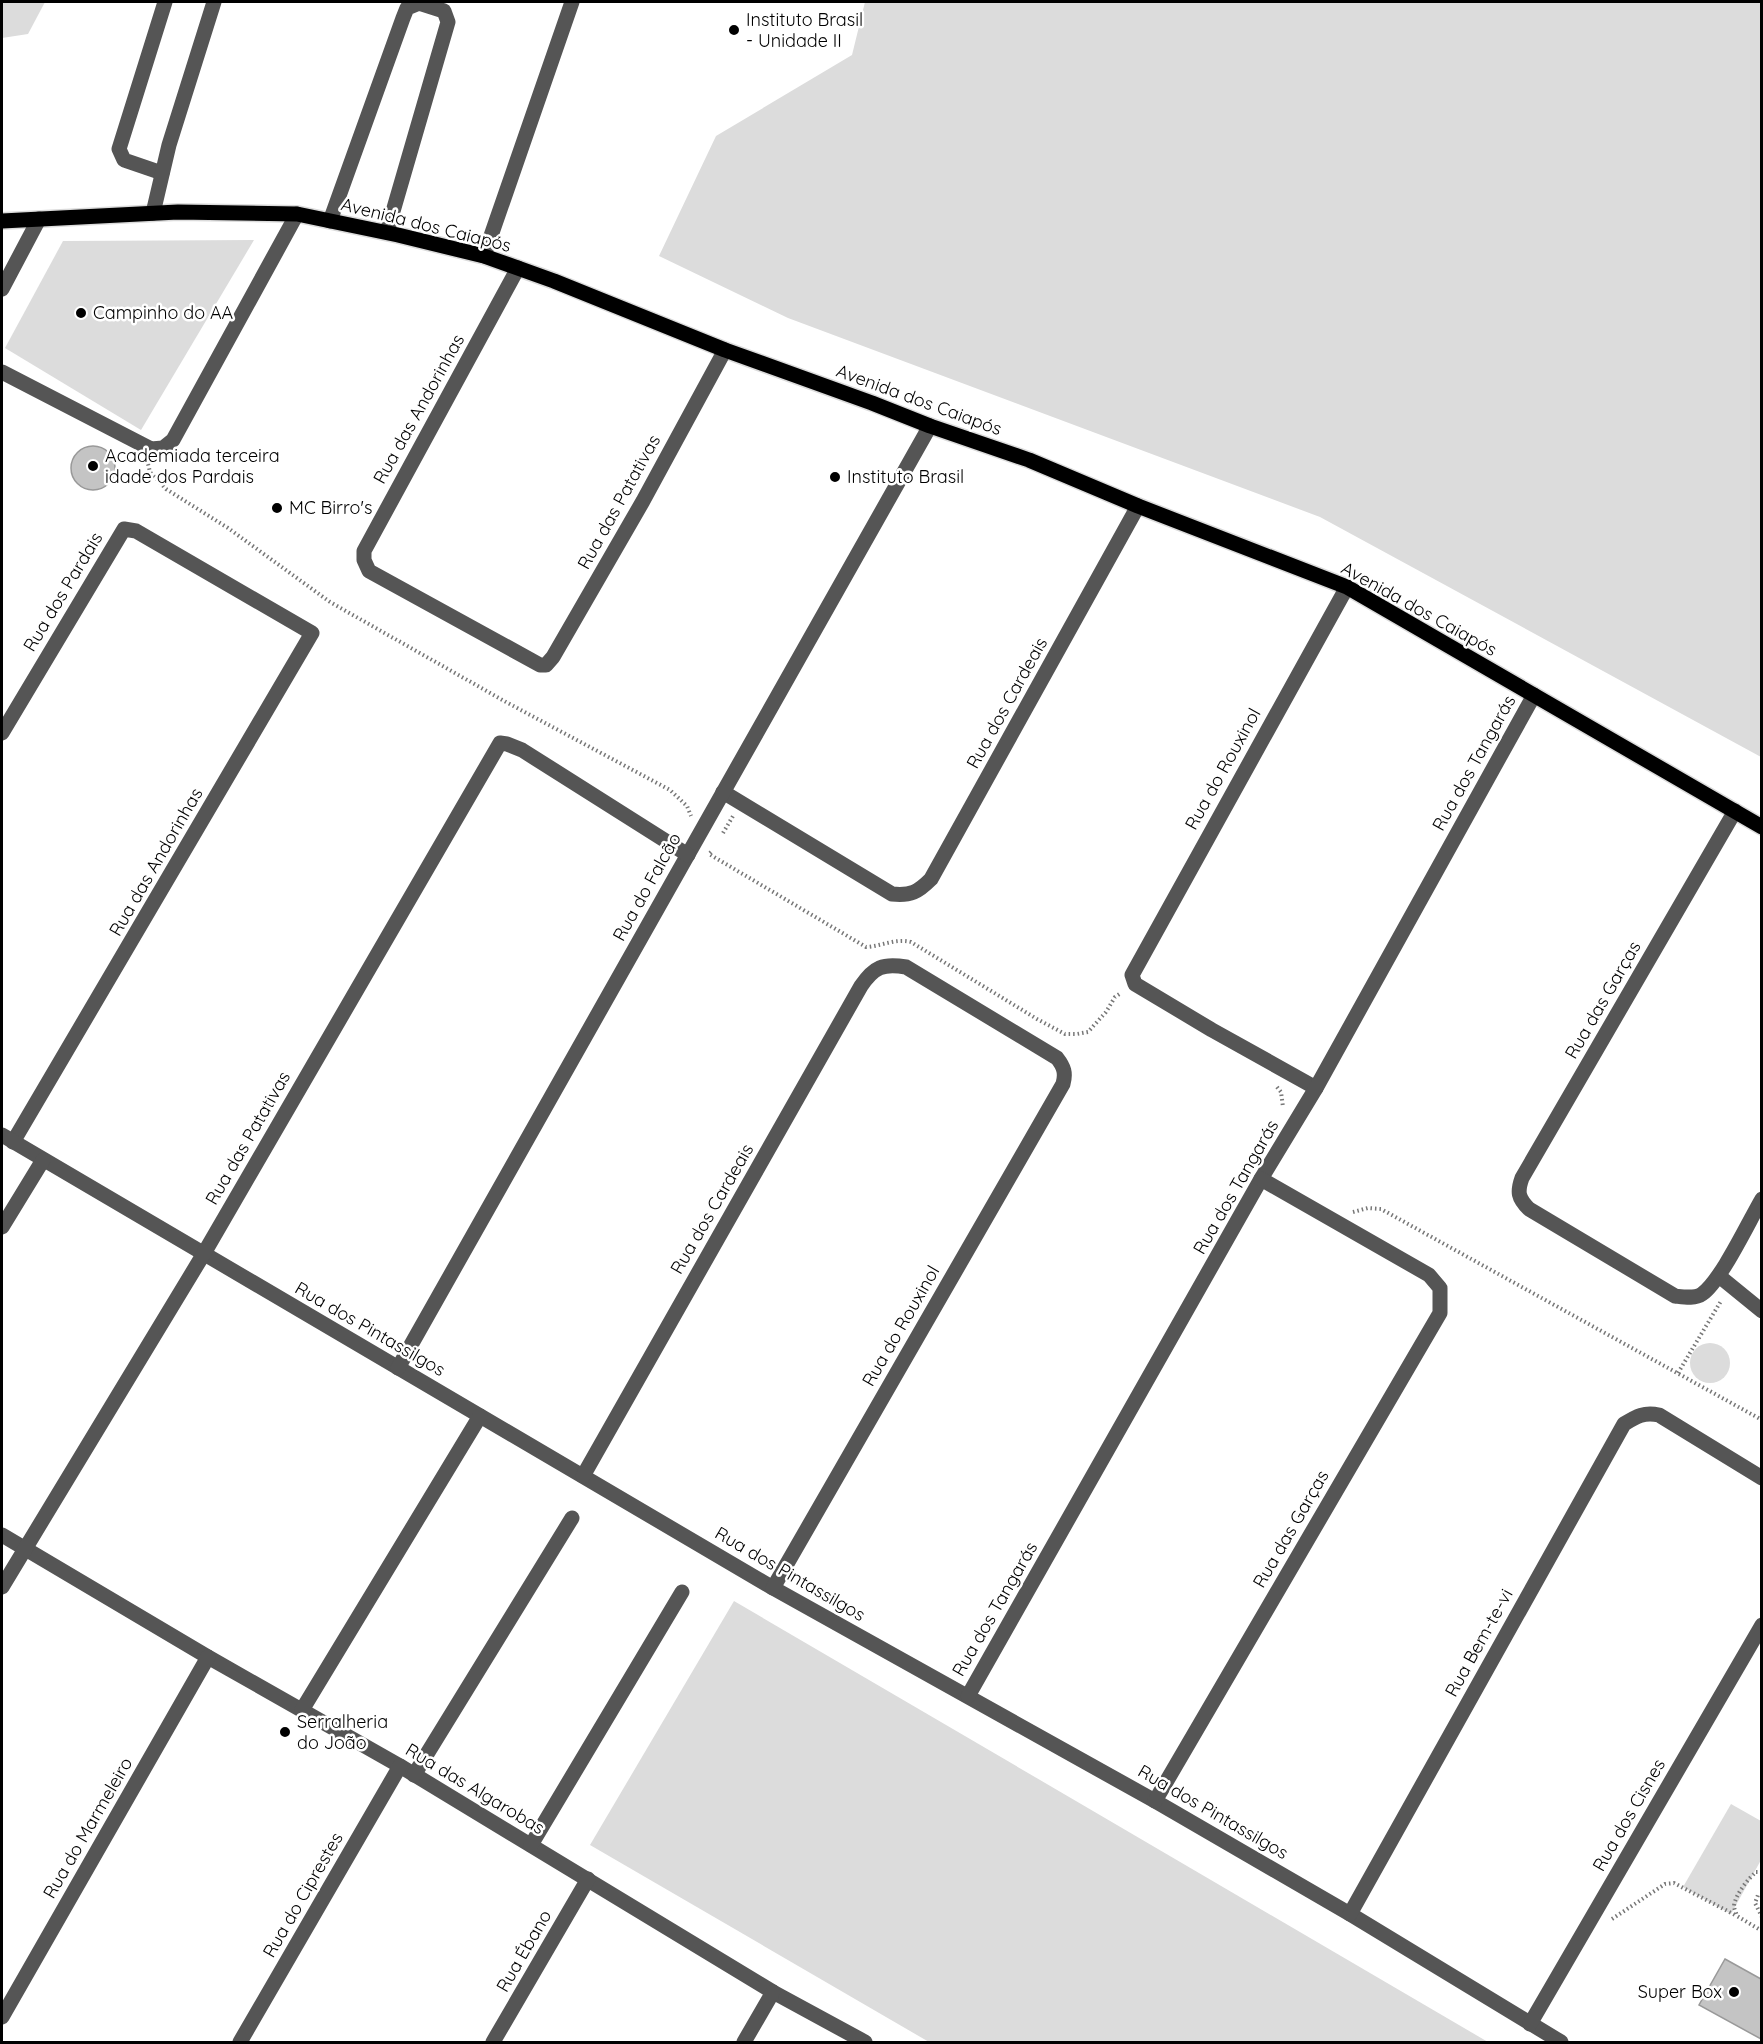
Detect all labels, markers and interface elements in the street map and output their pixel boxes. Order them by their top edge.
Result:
place label: Instituto Brasil - Unidade II [746,8,863,52]
marker: Instituto Brasil - Unidade II [727,23,741,37]
street label: Avenida dos Caiapós [339,192,514,257]
place label: Campinho do AA [93,301,234,324]
marker: Campinho do AA [74,306,88,320]
street label: Rua das Andorinhas [368,330,469,488]
street label: Avenida dos Caiapós [833,359,1005,440]
street label: Rua das Patativas [572,430,665,573]
place label: Academiada terceira idade dos Pardais [105,444,280,488]
marker: Academiada terceira idade dos Pardais [86,459,100,473]
place label: Instituto Brasil [847,465,964,488]
marker: Instituto Brasil [828,470,842,484]
place label: MC Birro's [289,496,372,519]
marker: MC Birro's [270,501,284,515]
street label: Rua dos Pardais [18,528,107,656]
street label: Avenida dos Caiapós [1337,556,1501,661]
street label: Rua dos Cardeais [961,633,1052,772]
street label: Rua dos Tangarás [1427,691,1520,835]
street label: Rua do Rouxinol [1180,704,1266,834]
street label: Rua das Andorinhas [104,783,207,940]
street label: Rua do Falcão [607,829,686,945]
street label: Rua das Garças [1560,937,1646,1063]
street label: Rua das Patativas [200,1067,295,1209]
street label: Rua dos Tangarás [1188,1115,1283,1258]
street label: Rua dos Cardeais [665,1140,758,1278]
street label: Rua do Rouxinol [857,1261,944,1390]
street label: Rua dos Pintassilgos [291,1276,450,1381]
street label: Rua das Garças [1248,1466,1334,1592]
street label: Rua dos Pintassilgos [711,1521,870,1626]
street label: Rua dos Tangarás [947,1537,1042,1680]
street label: Rua Bem-te-vi [1439,1585,1518,1701]
place label: Serralheria do João [297,1710,388,1754]
marker: Serralheria do João [278,1725,292,1739]
street label: Rua das Algarobas [401,1738,549,1839]
street label: Rua do Marmeleiro [38,1753,137,1902]
street label: Rua dos Cisnes [1587,1754,1670,1875]
street label: Rua dos Pintassilgos [1134,1759,1293,1864]
street label: Rua do Ciprestes [257,1828,348,1962]
street label: Rua Ébano [491,1905,556,1996]
place label: Super Box [1638,1980,1722,2003]
marker: Super Box [1727,1985,1741,1999]

